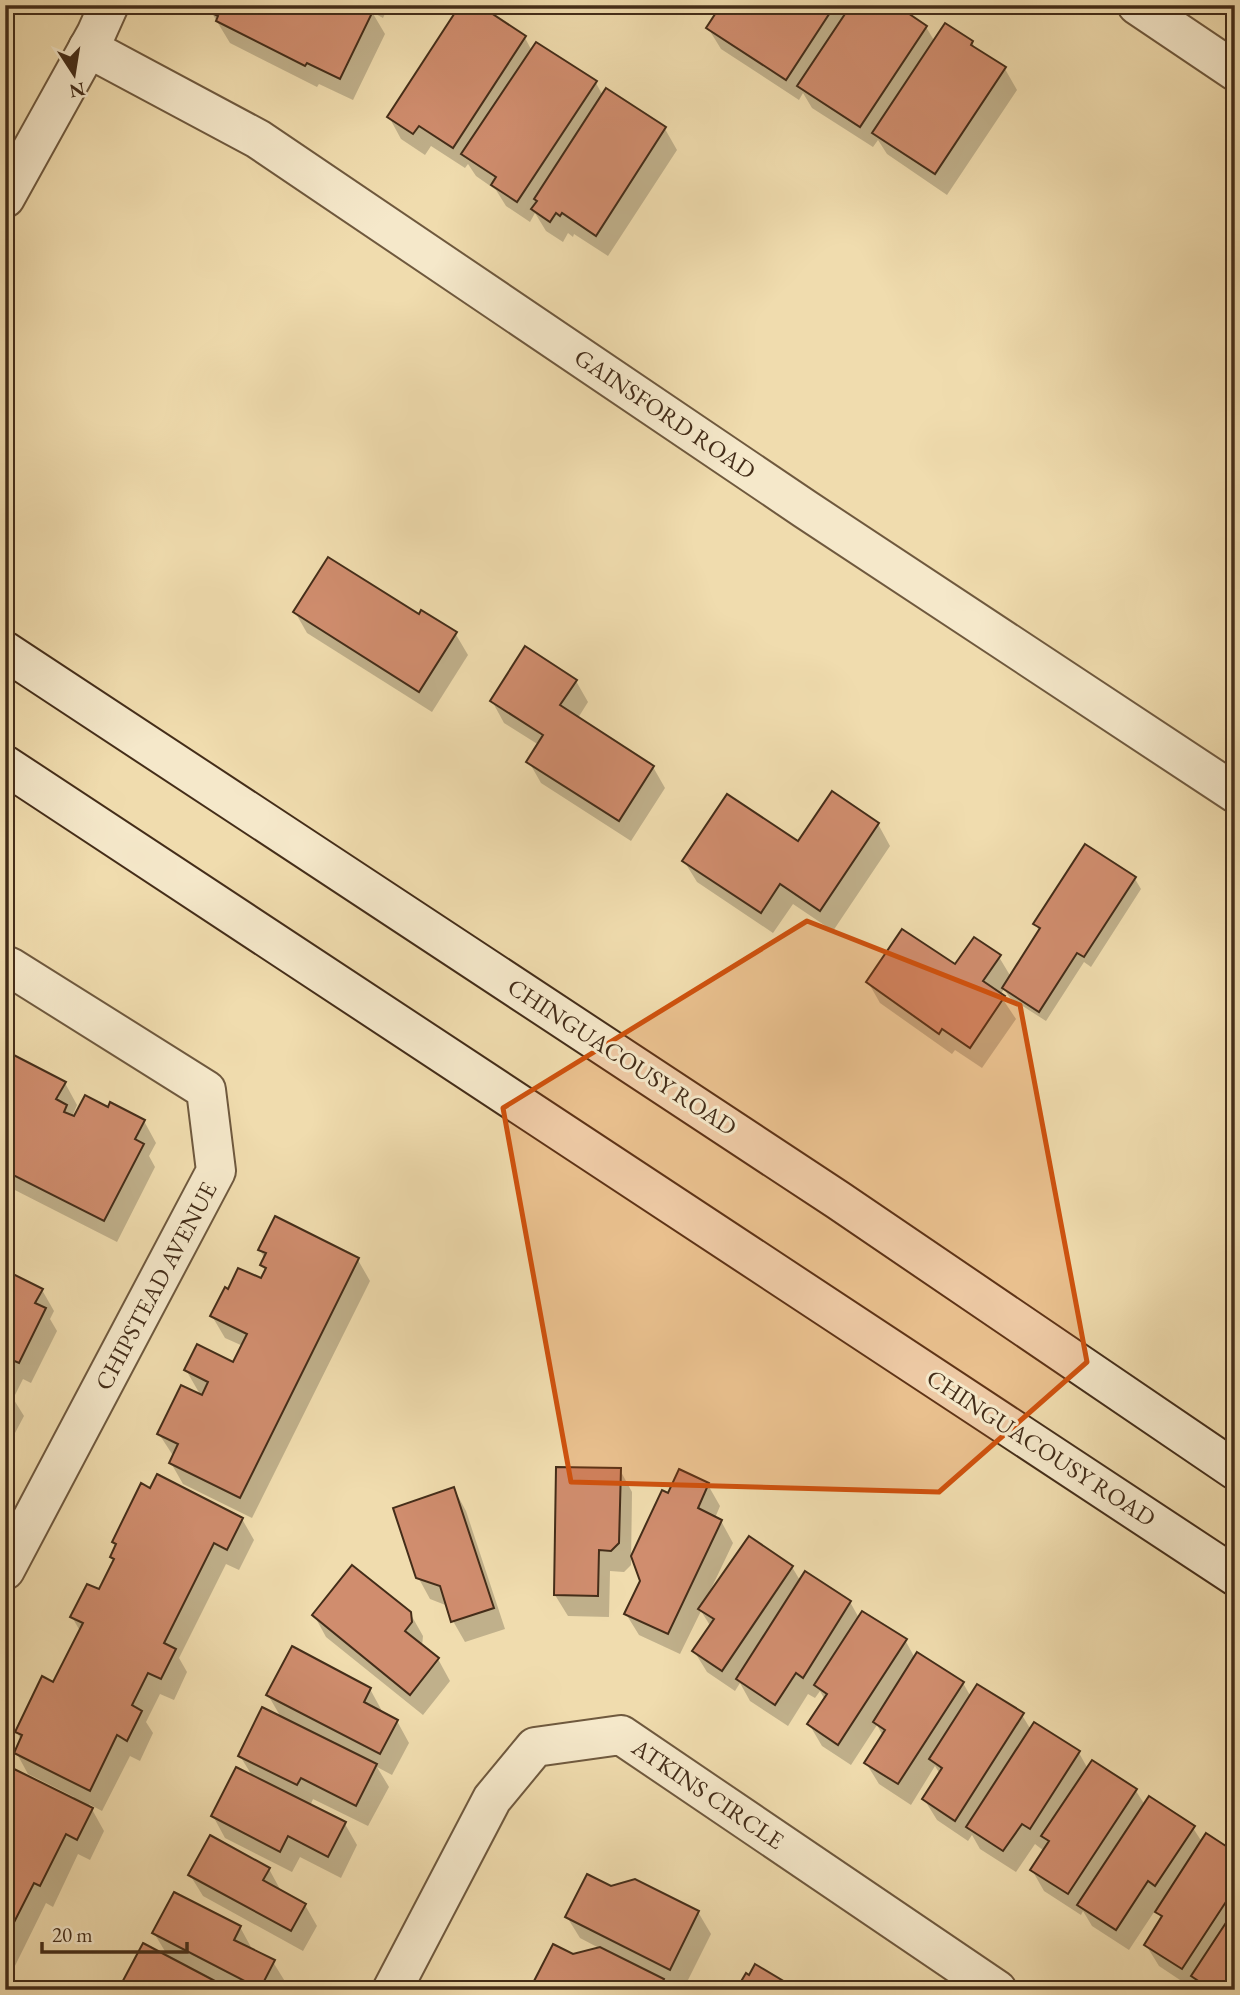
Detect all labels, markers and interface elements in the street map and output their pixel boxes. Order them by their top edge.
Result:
north arrow [38,38,108,108]
text: N [67,76,88,104]
street label: GAINSFORD ROAD [569,341,762,486]
street label: CHINGUACOUSY ROAD [502,971,743,1142]
street label: CHIPSTEAD AVENUE [88,1176,224,1395]
street label: CHINGUACOUSY ROAD [921,1362,1162,1533]
street label: ATKINS CIRCLE [625,1731,790,1856]
scale bar [42,1911,187,1955]
text: 20 m [52,1921,93,1948]

